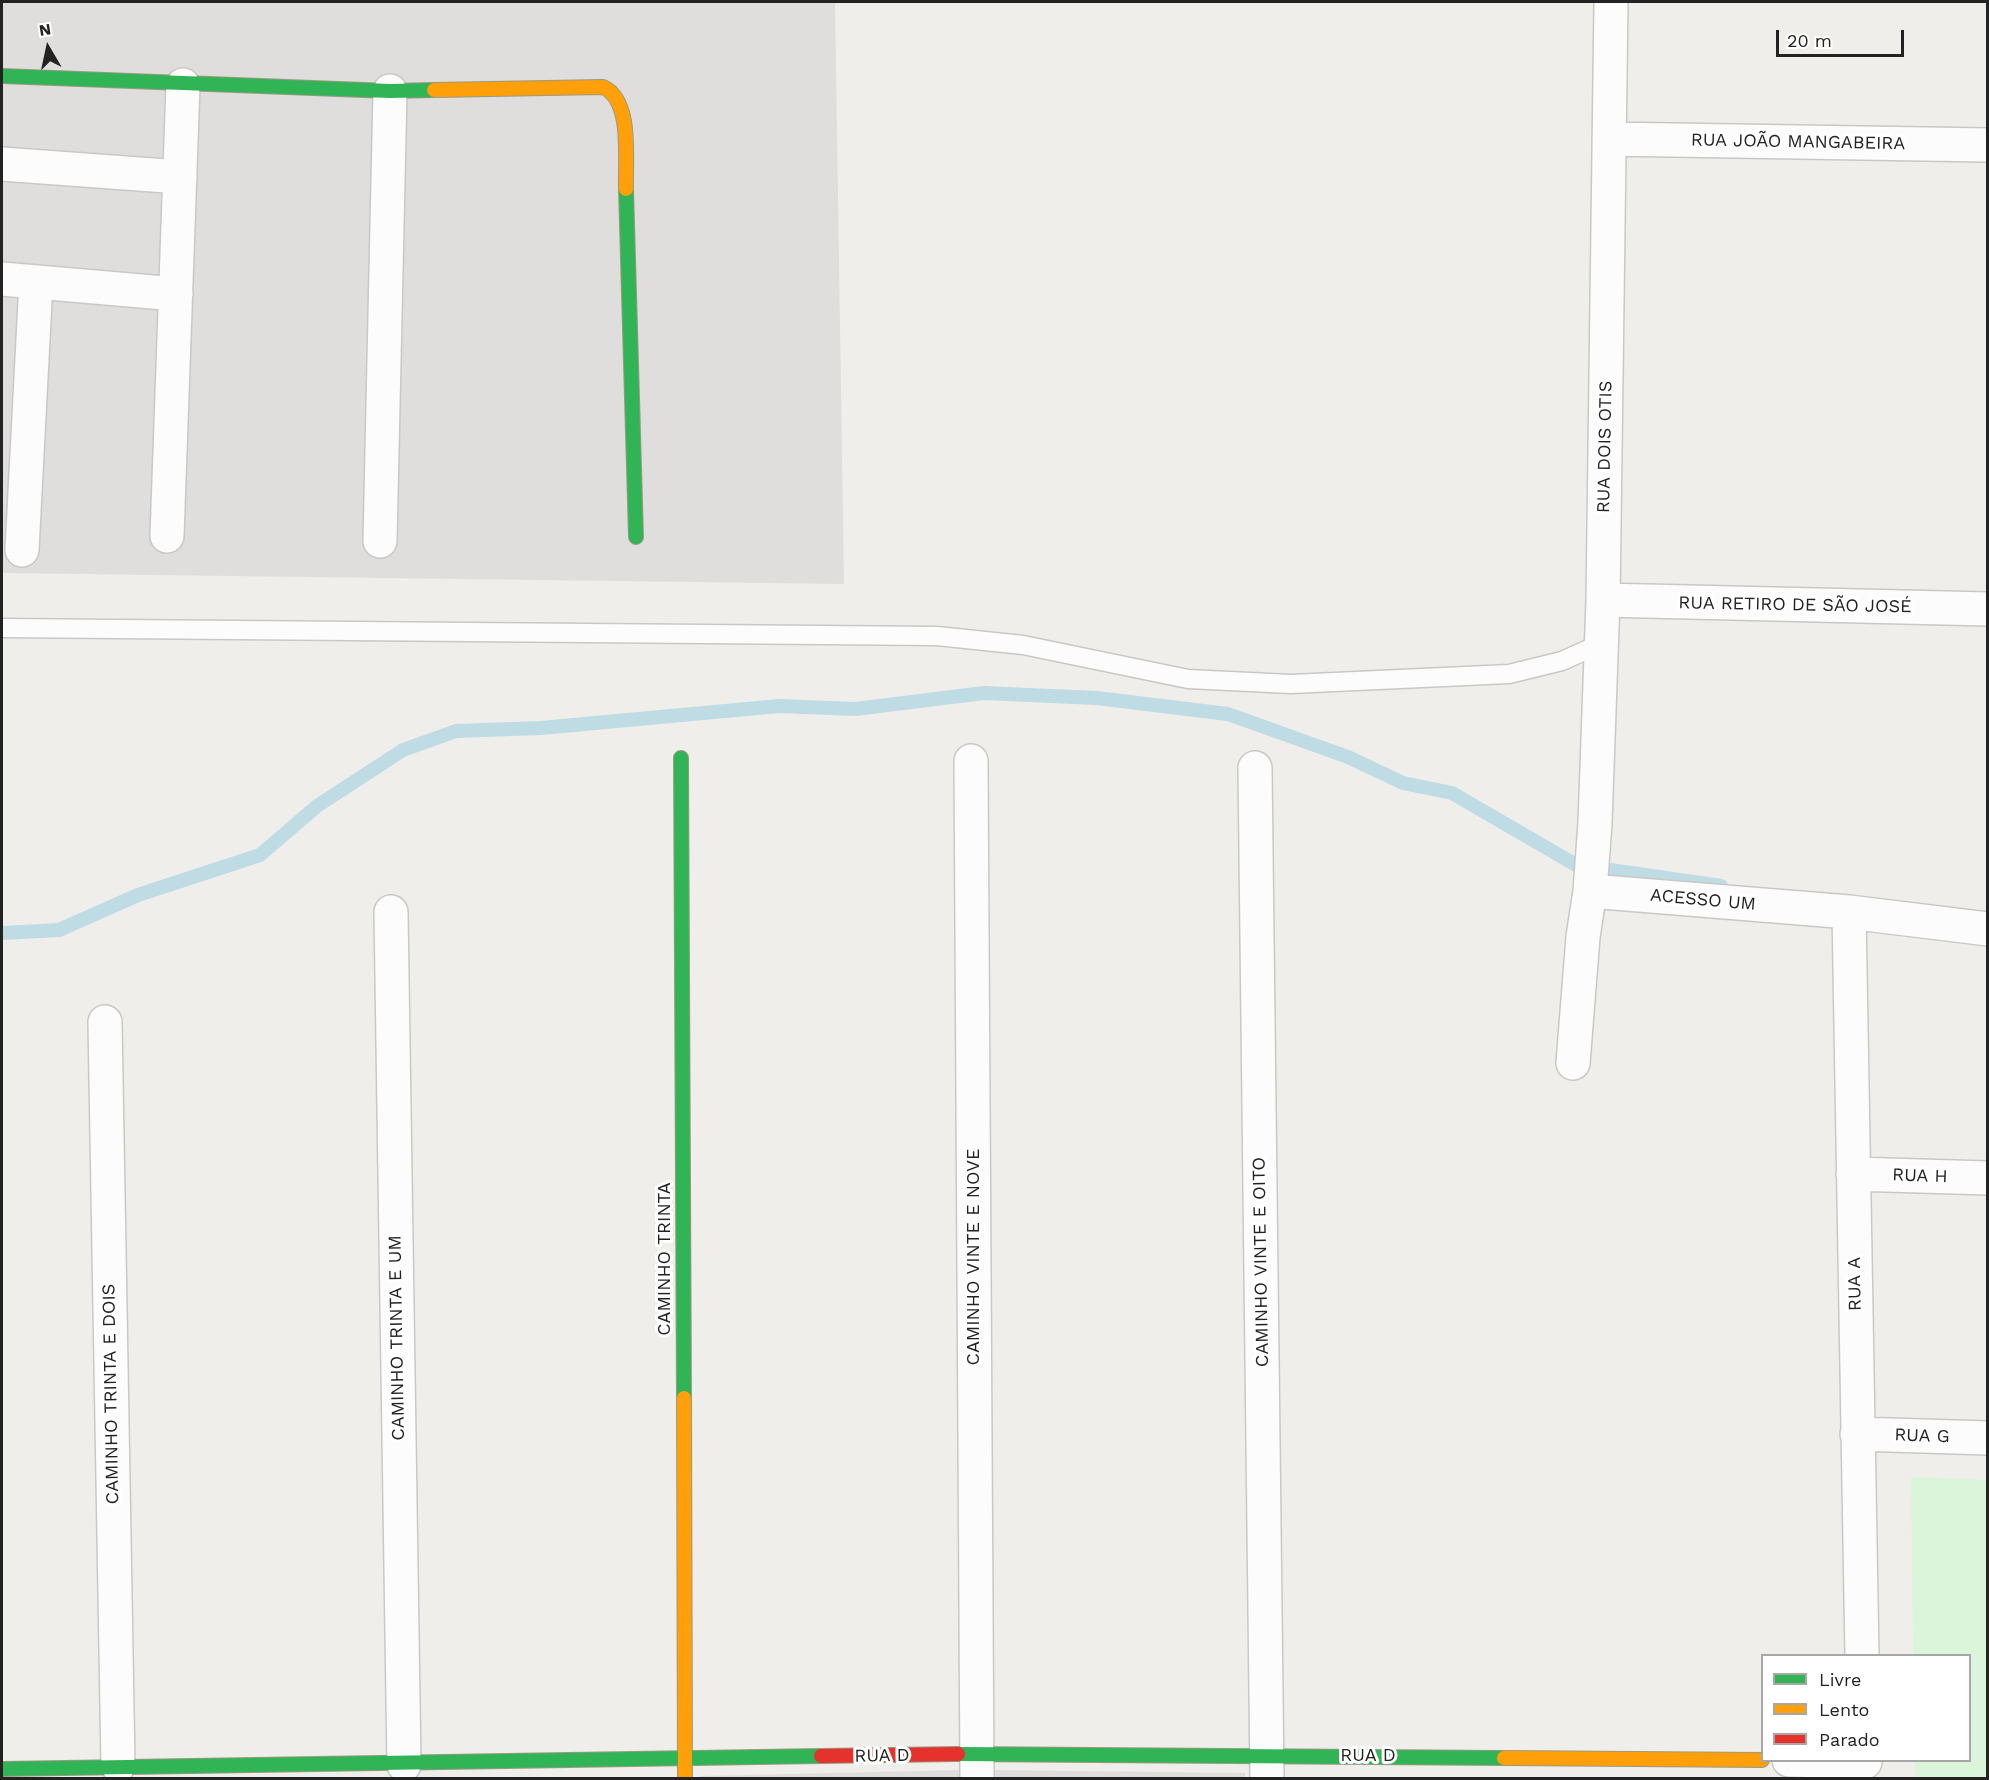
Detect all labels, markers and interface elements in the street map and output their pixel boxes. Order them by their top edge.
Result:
north arrow [18,18,78,78]
scale bar [1779,18,1906,56]
text: N [38,19,52,40]
text: 20 m [1787,30,1832,51]
street label: RUA JOÃO MANGABEIRA [1691,129,1905,155]
street label: RUA DOIS OTIS [1593,381,1617,513]
street label: RUA RETIRO DE SÃO JOSÉ [1678,592,1912,618]
street label: ACESSO UM [1649,885,1757,915]
street label: CAMINHO VINTE E NOVE [963,1149,985,1365]
street label: CAMINHO VINTE E OITO [1248,1157,1274,1367]
street label: RUA H [1892,1164,1948,1188]
street label: CAMINHO TRINTA [654,1182,676,1336]
street label: CAMINHO TRINTA E UM [384,1235,410,1441]
street label: RUA A [1844,1257,1866,1311]
street label: CAMINHO TRINTA E DOIS [98,1284,124,1504]
street label: RUA G [1894,1424,1950,1448]
legend [1761,1654,1971,1762]
text: Livre [1819,1669,1861,1690]
text: Lento [1819,1699,1869,1720]
text: Parado [1819,1729,1880,1750]
street label: RUA D [854,1745,910,1767]
street label: RUA D [1340,1745,1396,1767]

